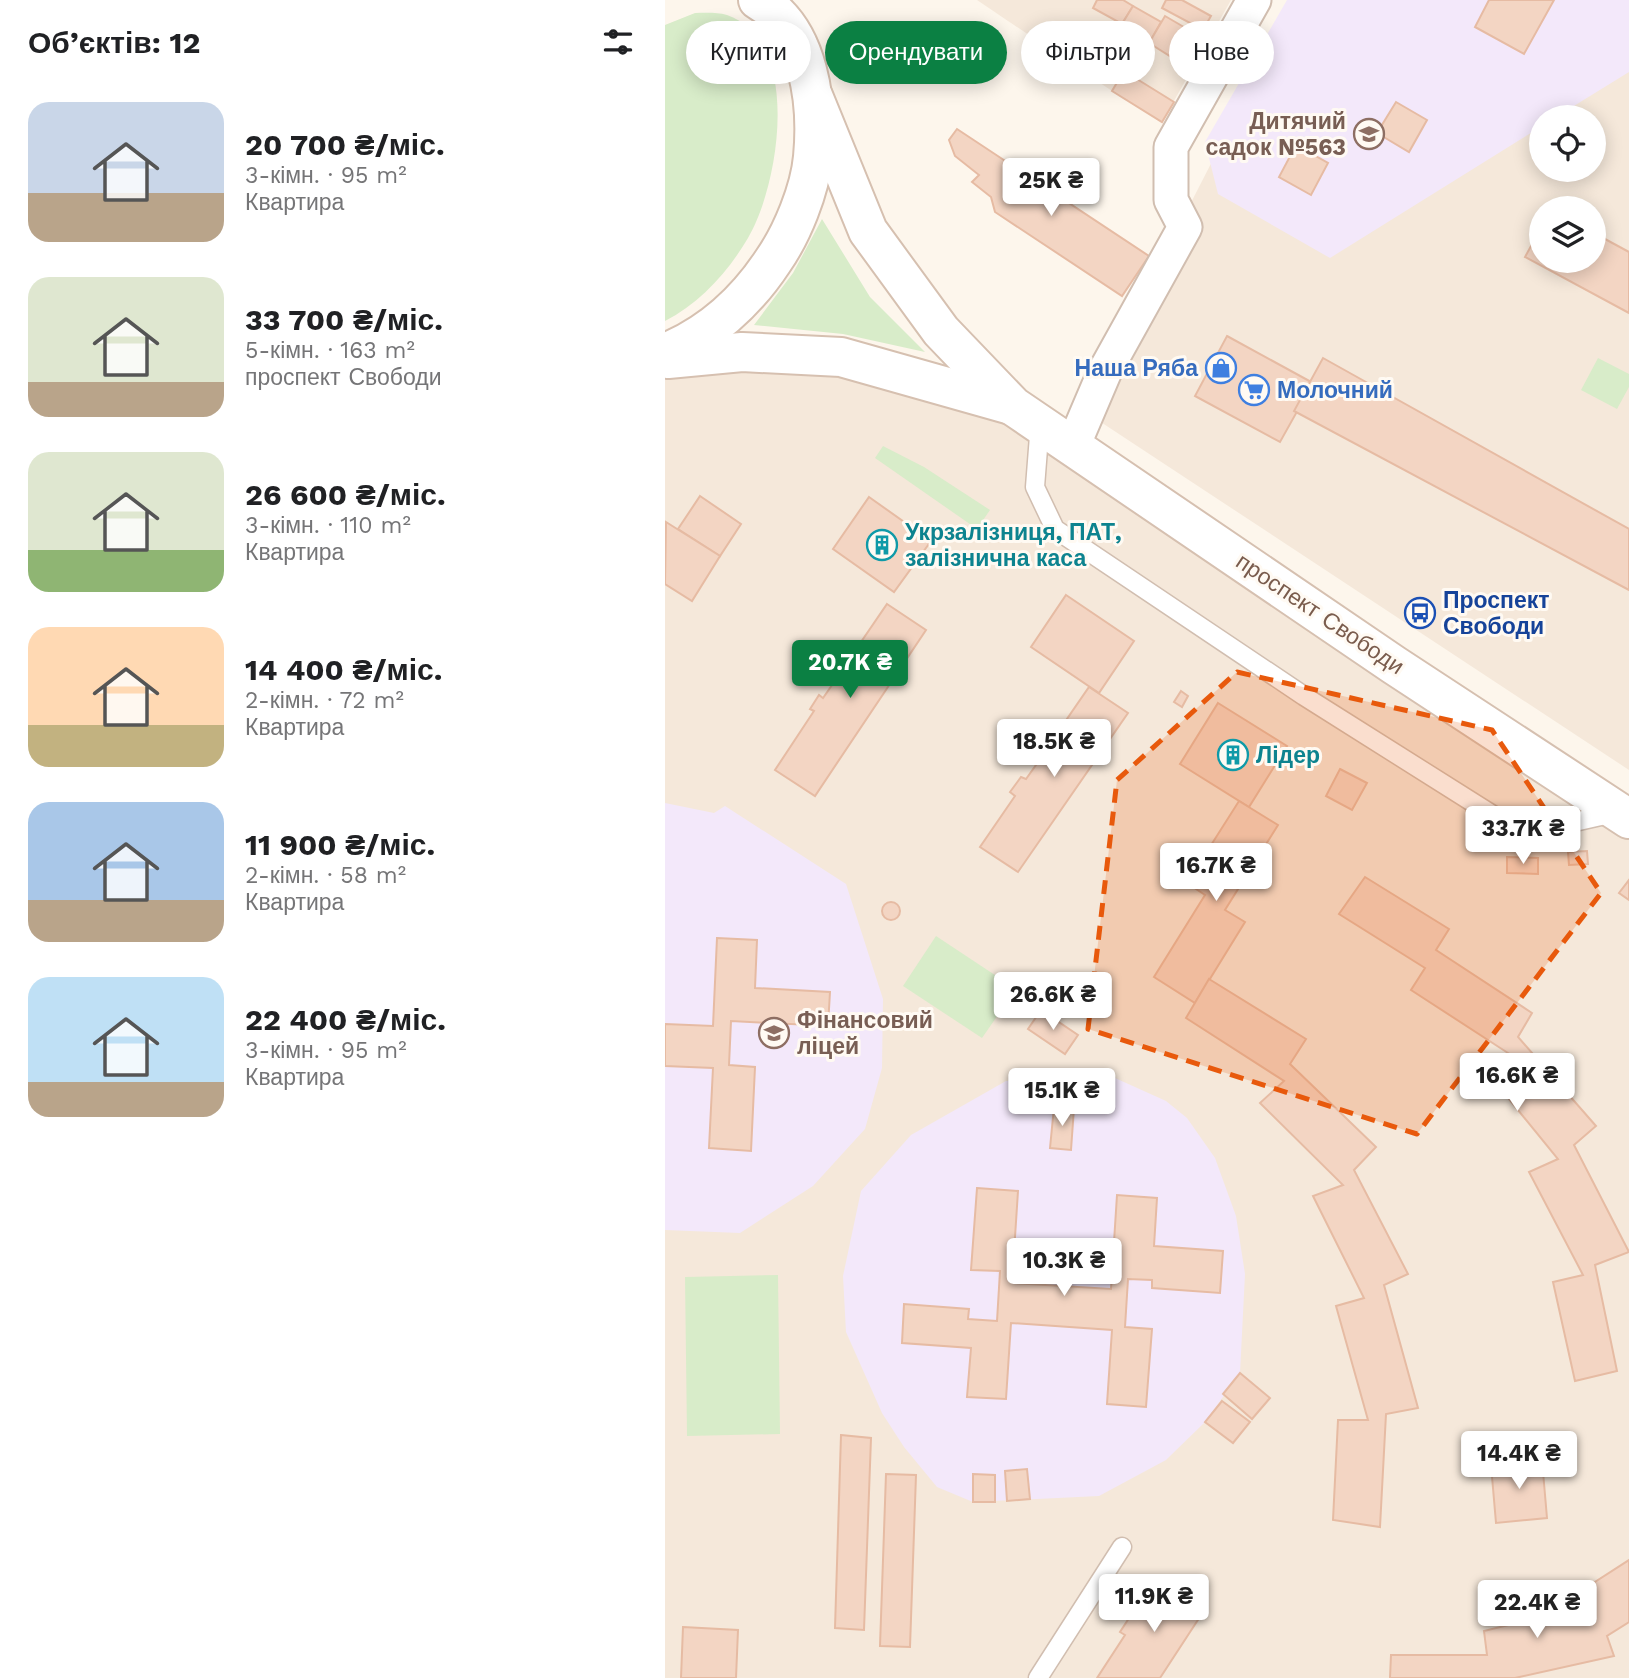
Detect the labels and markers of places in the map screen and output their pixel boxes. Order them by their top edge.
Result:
place label: Дитячий садок №563 [1205,108,1346,161]
school or university icon: Дитячий садок №563 [1352,117,1386,151]
pin: 25K ₴ [1002,158,1100,218]
shop icon: Наша Ряба [1204,351,1238,385]
place label: Наша Ряба [1075,355,1198,382]
supermarket icon: Молочний [1237,373,1271,407]
place label: Молочний [1277,377,1393,404]
place label: Укрзалізниця, ПАТ, залізнична каса [905,519,1122,572]
building icon: Укрзалізниця, ПАТ, залізнична каса [865,528,899,562]
place label: Проспект Свободи [1443,587,1550,640]
bus stop icon: Проспект Свободи [1403,596,1437,630]
pin: 20.7K ₴ [785,640,915,700]
pin: 18.5K ₴ [989,720,1119,779]
building icon: Лідер [1216,738,1250,772]
place label: Лідер [1256,742,1320,769]
pin: 33.7K ₴ [1458,806,1588,866]
pin: 16.7K ₴ [1151,844,1281,903]
pin: 26.6K ₴ [988,972,1118,1032]
place label: Фінансовий ліцей [797,1007,933,1060]
school or university icon: Фінансовий ліцей [757,1016,791,1050]
pin: 16.6K ₴ [1452,1054,1582,1113]
pin: 15.1K ₴ [997,1068,1127,1128]
pin: 10.3K ₴ [999,1238,1129,1298]
pin: 14.4K ₴ [1454,1432,1584,1491]
pin: 11.9K ₴ [1089,1574,1219,1634]
pin: 22.4K ₴ [1472,1580,1602,1640]

